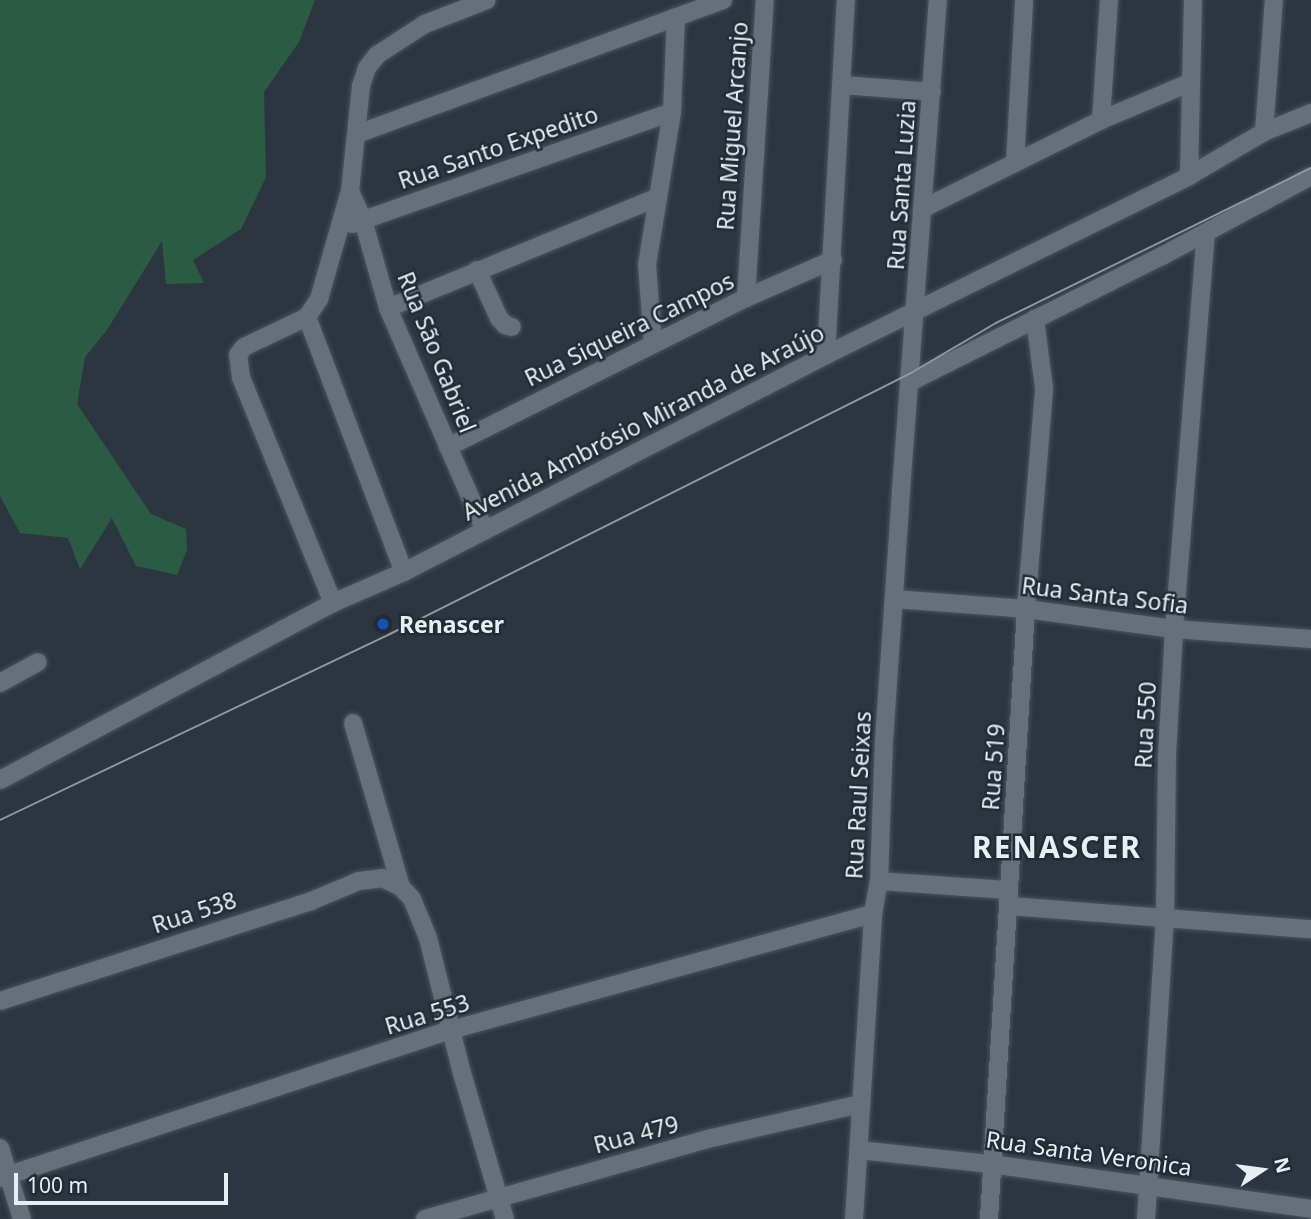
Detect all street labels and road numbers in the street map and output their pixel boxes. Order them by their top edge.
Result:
street label: Rua Miguel Arcanjo [711,21,753,231]
street label: Rua Santa Luzia [881,99,921,271]
street label: Rua Santo Expedito [394,100,602,194]
street label: Rua Siqueira Campos [520,266,738,392]
street label: Rua São Gabriel [392,268,482,436]
street label: Avenida Ambrósio Miranda de Araújo [457,318,829,526]
street label: Rua Santa Sofia [1020,571,1190,619]
street label: Rua 550 [1129,681,1161,769]
street label: Rua Raul Seixas [840,710,876,880]
street label: Rua 519 [976,723,1010,811]
street label: Rua 538 [148,885,240,939]
street label: Rua 553 [381,988,473,1040]
street label: Rua 479 [590,1109,682,1159]
street label: Rua Santa Veronica [984,1125,1194,1181]

